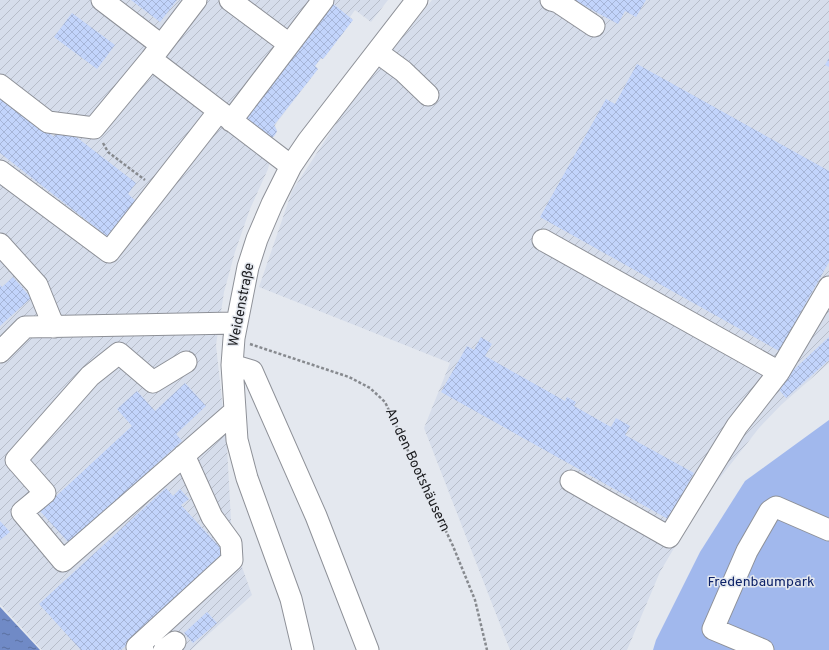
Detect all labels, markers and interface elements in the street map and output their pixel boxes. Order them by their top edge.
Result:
street label: Weidenstraße [226,262,258,348]
street label: An den Bootshäusern [381,405,453,535]
park label: Fredenbaumpark [707,574,815,591]

